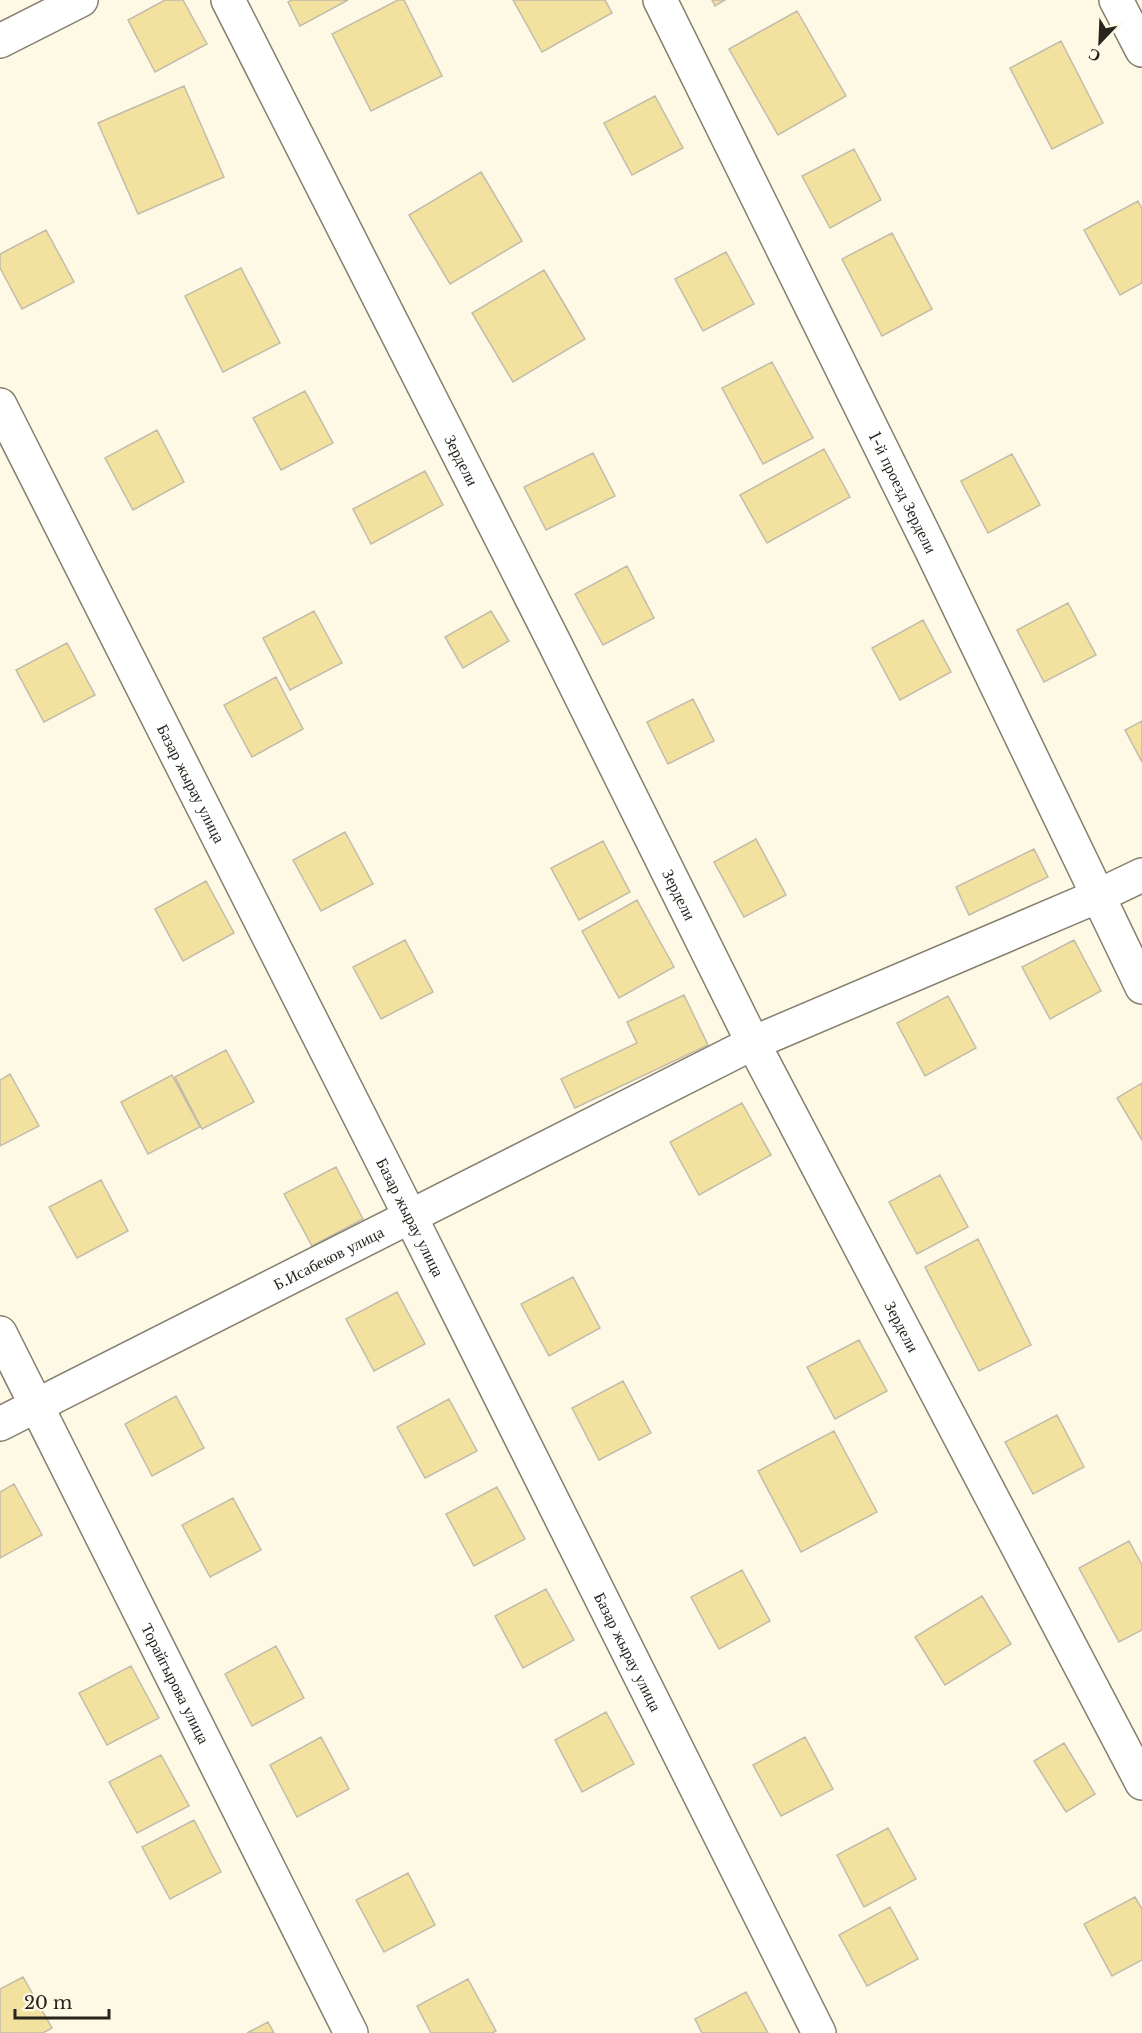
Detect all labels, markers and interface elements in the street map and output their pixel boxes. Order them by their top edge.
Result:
north arrow [1070,12,1130,72]
text: С [1085,44,1103,67]
street label: 1-й проезд Зердели [865,428,942,557]
street label: Зердели [440,431,483,489]
street label: Базар жырау улица [153,721,230,846]
street label: Зердели [658,866,701,924]
street label: Базар жырау улица [372,1154,449,1280]
street label: Б.Исабеков улица [270,1222,387,1294]
street label: Зердели [880,1298,924,1356]
street label: Базар жырау улица [590,1589,666,1715]
street label: Торайгырова улица [137,1620,214,1747]
scale bar [15,1982,110,2020]
text: 20 m [24,1992,72,2014]

